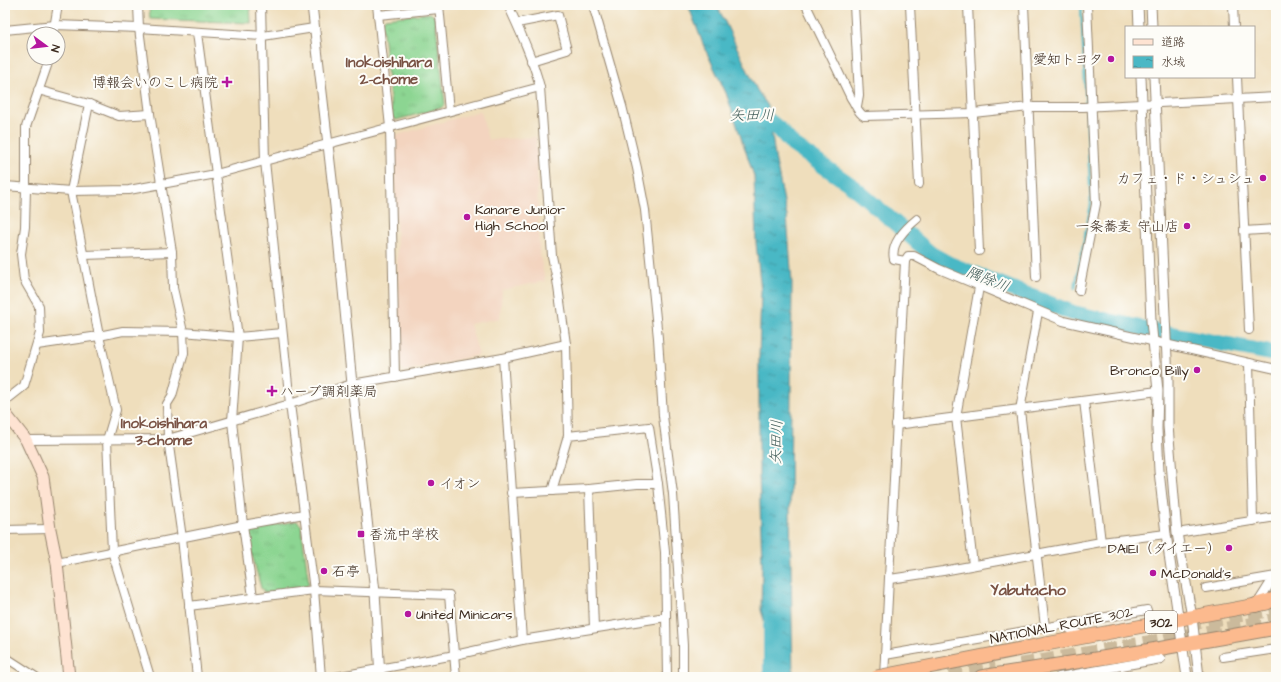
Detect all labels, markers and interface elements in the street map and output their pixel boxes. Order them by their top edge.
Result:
north arrow [26,26,66,66]
legend [1125,26,1255,78]
text: 道路 [1161,34,1185,51]
text: N [47,43,63,54]
place label: 愛知トヨタ [1033,50,1103,70]
district label: Inokoishihara 2-chome [346,52,433,90]
marker: 愛知トヨタ [1106,54,1116,64]
text: 水域 [1161,54,1185,71]
place label: 博報会いのこし病院 [92,73,218,93]
marker: 博報会いのこし病院 [221,76,233,88]
water label: 矢田川 [729,105,775,126]
place label: カフェ・ド・シュシュ [1117,169,1255,189]
marker: カフェ・ド・シュシュ [1258,173,1268,183]
place label: Kanare Junior High School [475,200,565,236]
marker: Kanare Junior High School [462,212,472,222]
place label: 一条蕎麦 守山店 [1075,217,1179,237]
marker: 一条蕎麦 守山店 [1182,221,1192,231]
water label: 隅除川 [963,261,1013,298]
place label: Bronco Billy [1110,361,1189,381]
marker: Bronco Billy [1192,365,1202,375]
place label: ハーブ調剤薬局 [280,382,377,402]
marker: ハーブ調剤薬局 [267,386,277,396]
district label: Inokoishihara 3-chome [121,413,208,451]
water label: 矢田川 [765,419,788,465]
place label: イオン [439,474,480,494]
marker: イオン [426,478,436,488]
place label: 香流中学校 [369,525,439,545]
marker: 香流中学校 [356,529,366,539]
place label: DAIEI（ダイエー） [1108,539,1221,559]
marker: DAIEI（ダイエー） [1224,543,1234,553]
place label: 石亭 [332,562,360,582]
place label: McDonald's [1161,564,1231,584]
marker: 石亭 [319,566,329,576]
marker: McDonald's [1148,568,1158,578]
district label: Yabutacho [990,579,1067,601]
street label: NATIONAL ROUTE 302 [988,602,1134,650]
place label: United Minicars [416,605,513,625]
marker: United Minicars [403,609,413,619]
road number: 302 [1145,611,1177,633]

